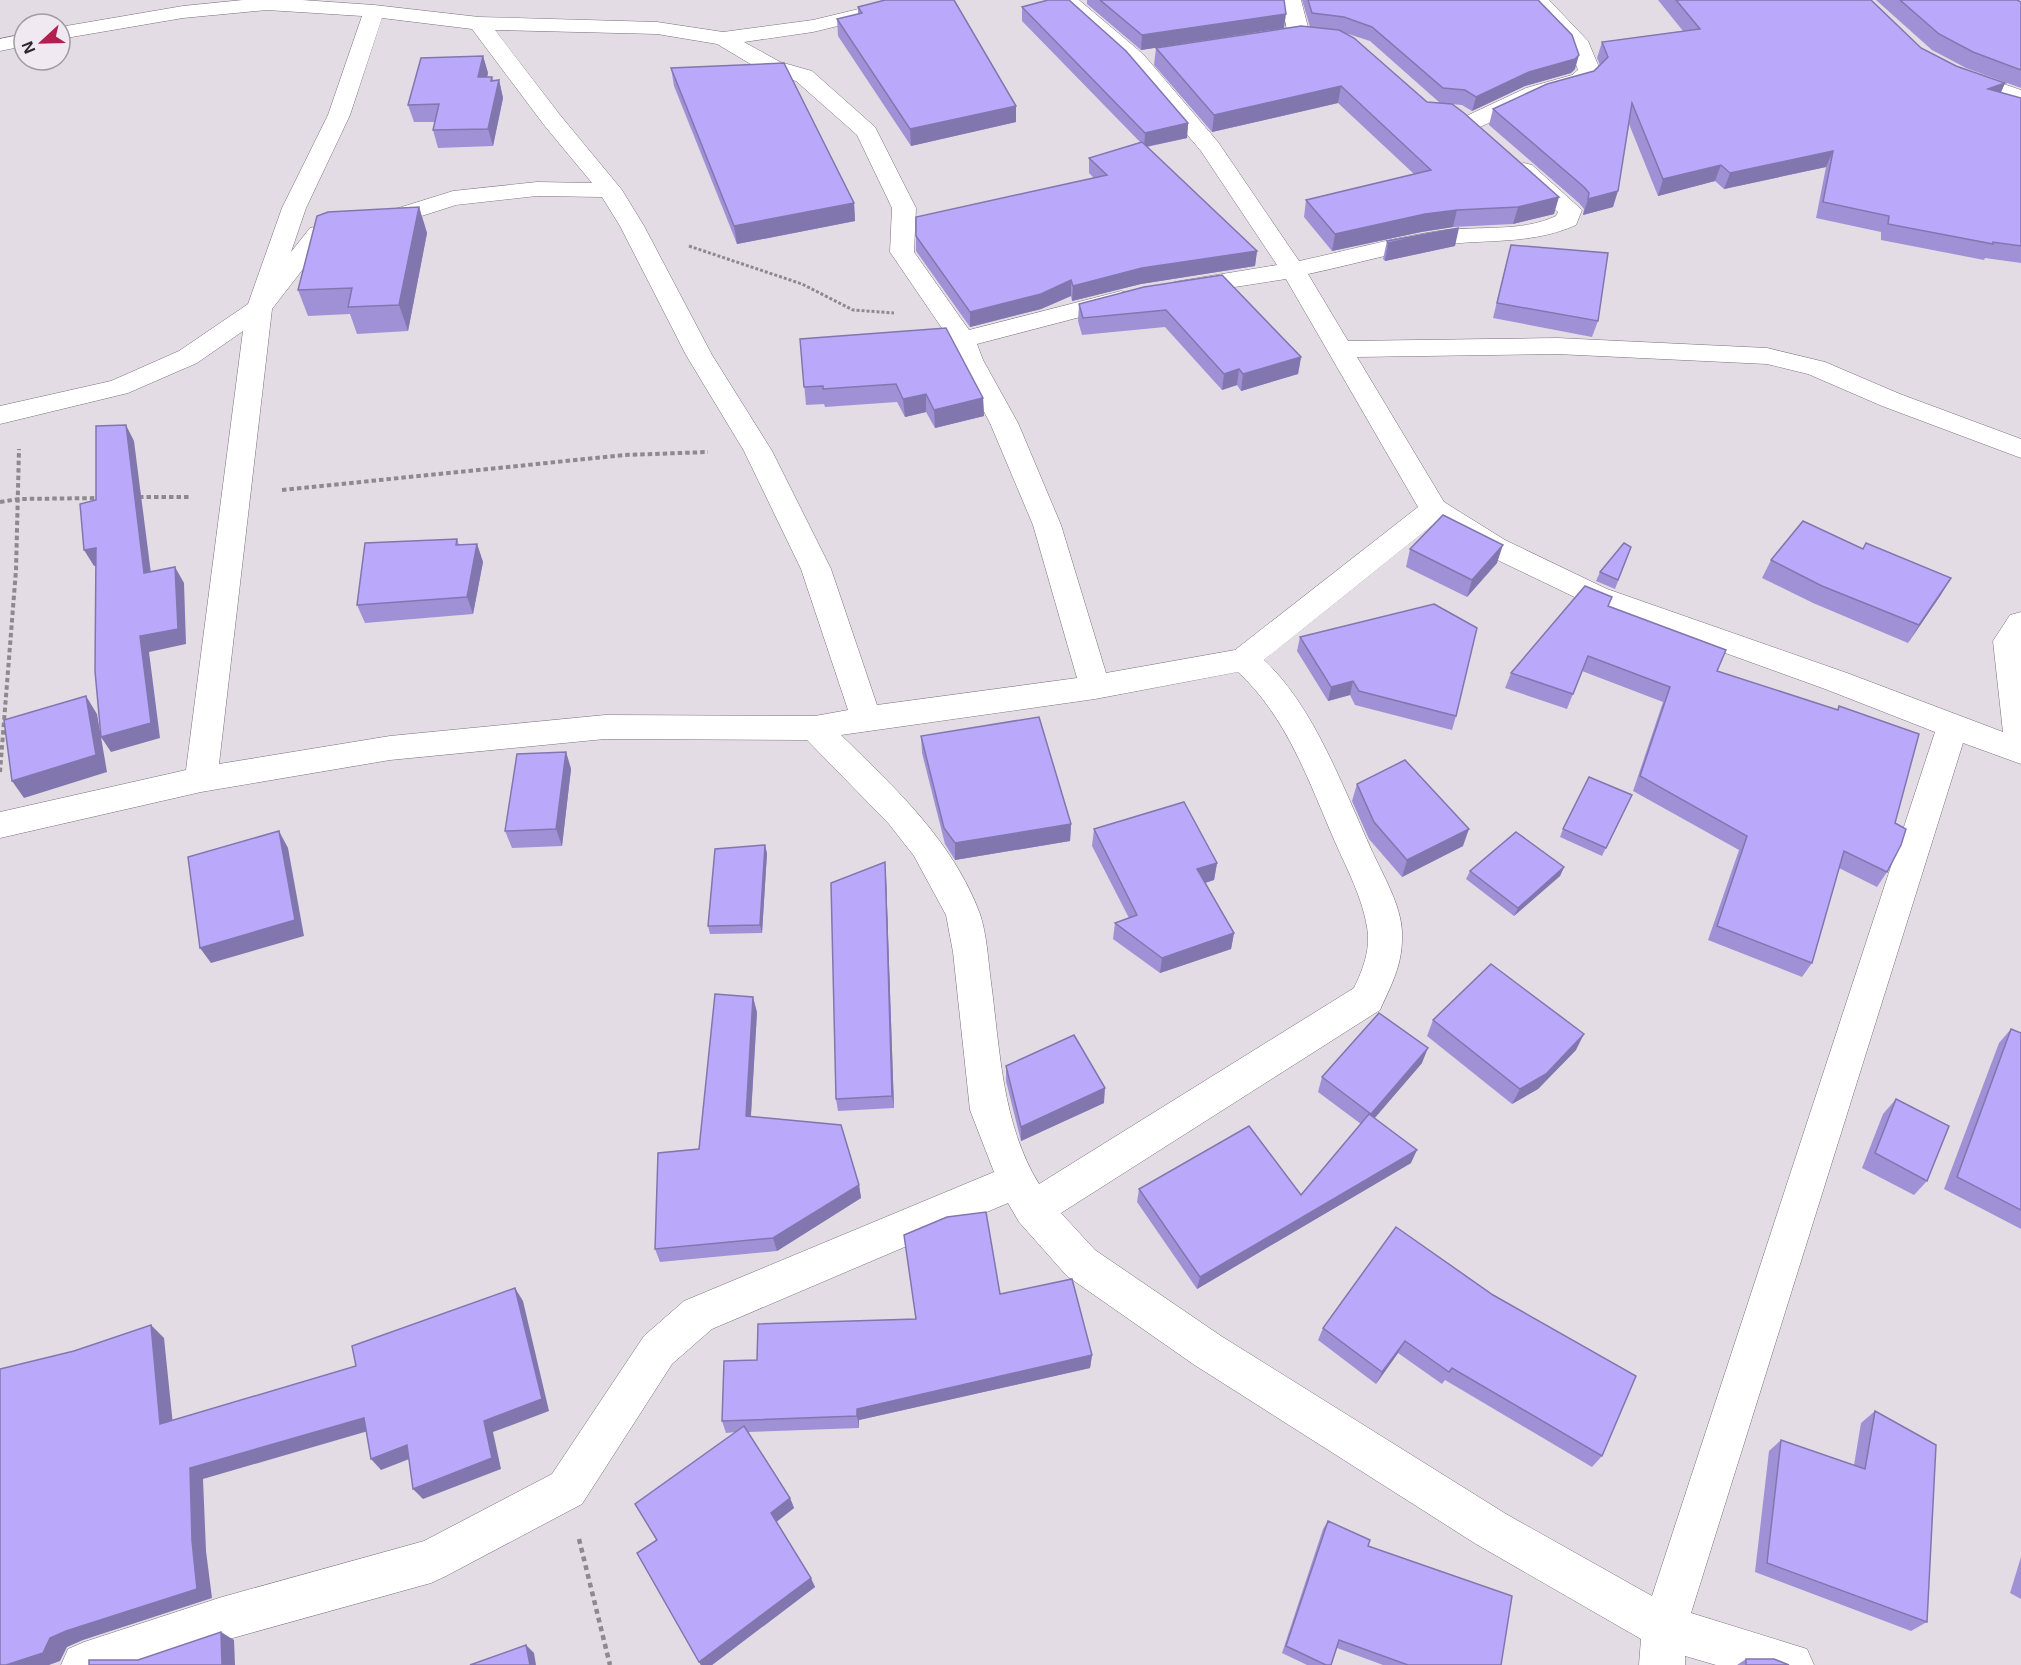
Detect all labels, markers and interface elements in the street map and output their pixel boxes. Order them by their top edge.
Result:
north arrow [12,12,72,72]
text: N [19,39,39,56]

